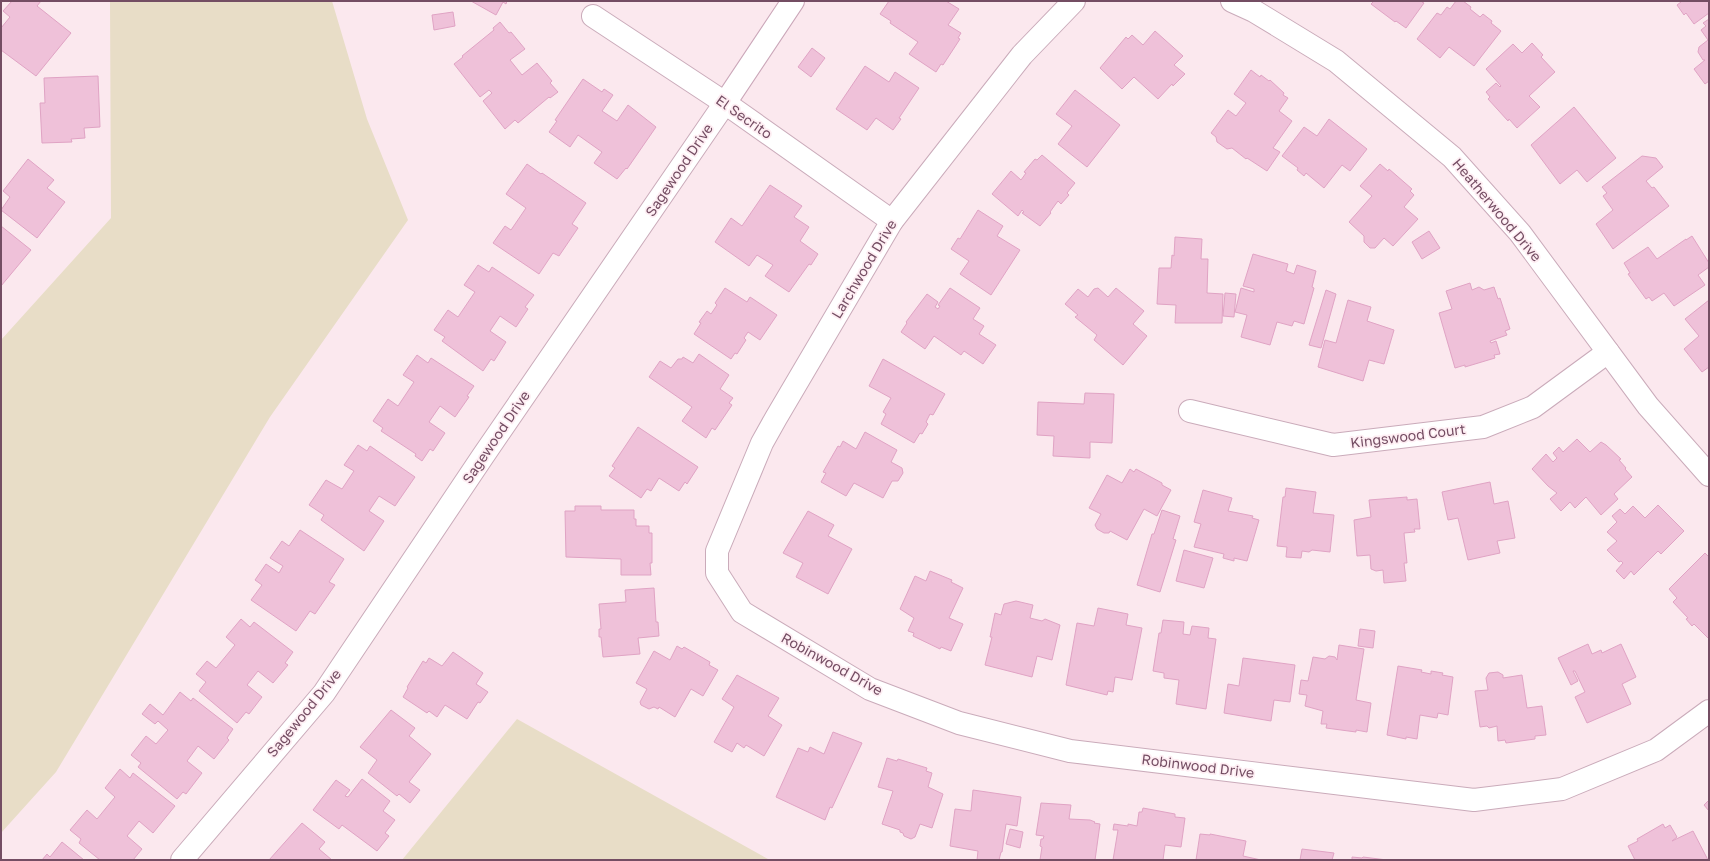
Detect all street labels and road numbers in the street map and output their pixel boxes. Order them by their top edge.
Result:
street label: El Secrito [713,91,776,142]
street label: Sagewood Drive [641,120,716,219]
street label: Heatherwood Drive [1449,155,1545,265]
street label: Larchwood Drive [827,216,900,321]
street label: Sagewood Drive [458,387,533,486]
street label: Kingswood Court [1349,420,1466,451]
street label: Robinwood Drive [779,629,886,698]
street label: Sagewood Drive [263,665,344,760]
street label: Robinwood Drive [1141,750,1255,781]

